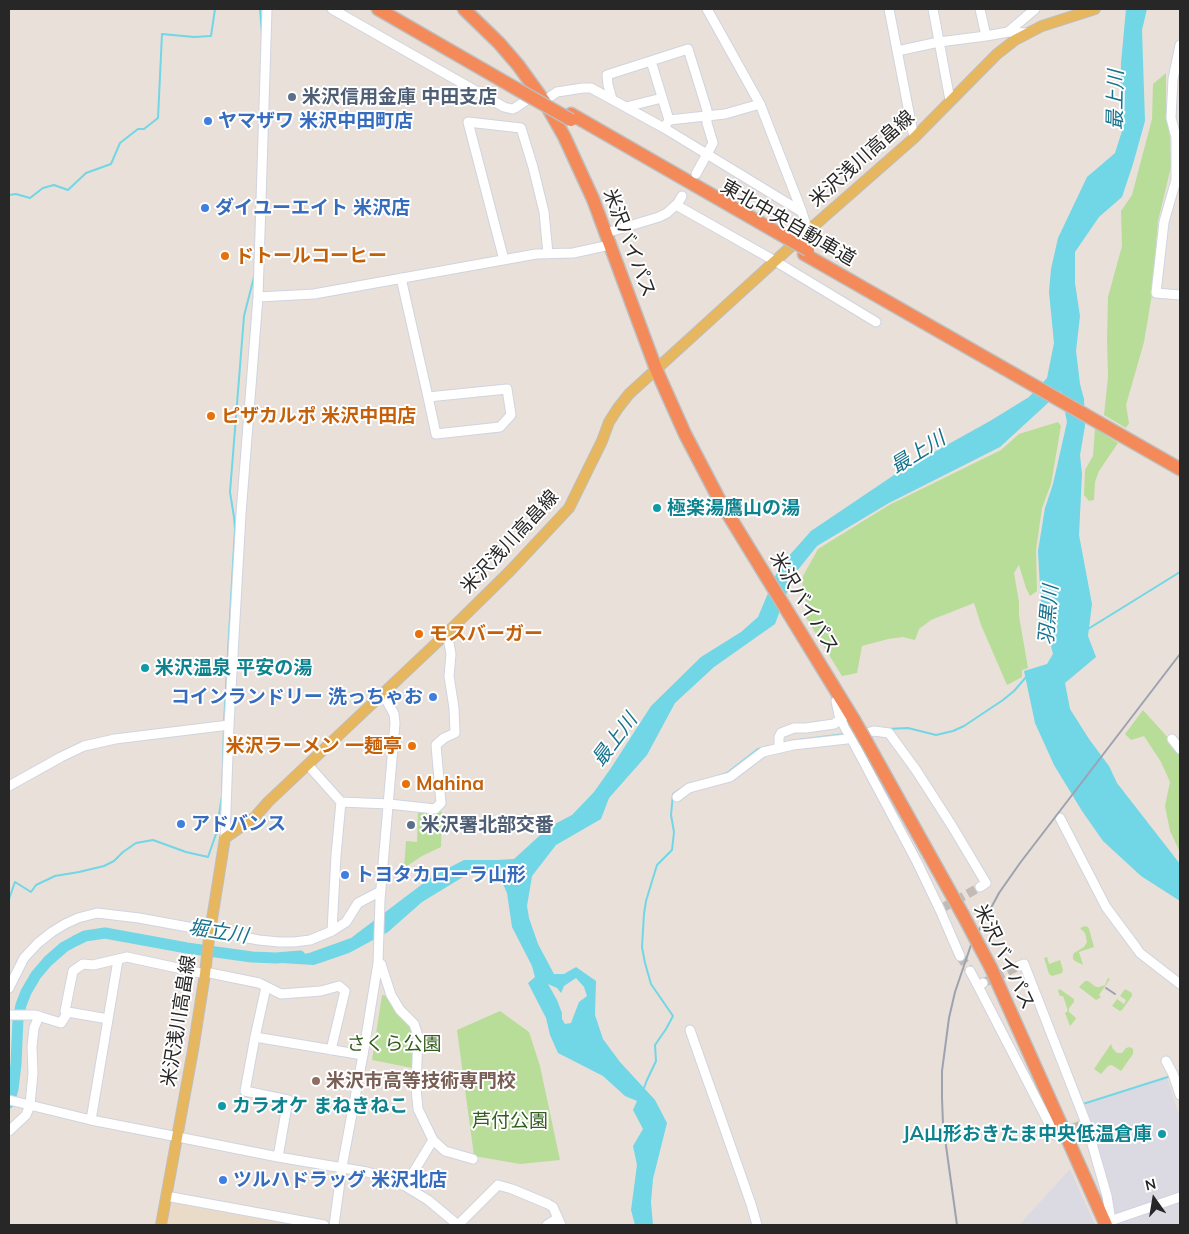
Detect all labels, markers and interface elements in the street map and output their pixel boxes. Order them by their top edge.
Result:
water label: 最上川 [1103,70,1129,130]
place label: 米沢信用金庫 中田支店 [302,86,497,108]
marker: 米沢信用金庫 中田支店 [286,91,298,103]
street label: 米沢浅川高畠線 [805,106,919,212]
place label: ヤマザワ 米沢中田町店 [218,110,413,132]
marker: ヤマザワ 米沢中田町店 [202,115,214,127]
street label: 東北中央自動車道 [716,175,860,271]
street label: 米沢バイパス [598,186,660,300]
place label: ダイユーエイト 米沢店 [215,197,410,219]
marker: ダイユーエイト 米沢店 [199,202,211,214]
place label: ドトールコーヒー [235,245,387,267]
marker: ドトールコーヒー [219,250,231,262]
place label: ピザカルポ 米沢中田店 [221,405,416,427]
marker: ピザカルポ 米沢中田店 [205,410,217,422]
water label: 最上川 [886,427,950,479]
street label: 米沢浅川高畠線 [456,486,564,598]
place label: 極楽湯鷹山の湯 [667,497,800,519]
marker: 極楽湯鷹山の湯 [651,502,663,514]
street label: 米沢バイパス [765,548,843,658]
water label: 羽黒川 [1034,584,1064,646]
place label: モスバーガー [429,623,543,645]
marker: モスバーガー [413,628,425,640]
place label: 米沢温泉 平安の湯 [155,657,312,679]
marker: 米沢温泉 平安の湯 [139,662,151,674]
place label: コインランドリー 洗っちゃお [171,686,423,708]
marker: コインランドリー 洗っちゃお [427,691,439,703]
water label: 最上川 [587,709,643,771]
place label: 米沢ラーメン 一麺亭 [226,735,402,757]
marker: 米沢ラーメン 一麺亭 [406,740,418,752]
place label: Mahina [416,773,484,795]
marker: Mahina [400,778,412,790]
place label: アドバンス [191,813,286,835]
place label: 米沢署北部交番 [421,814,554,836]
marker: アドバンス [175,818,187,830]
marker: 米沢署北部交番 [405,819,417,831]
place label: トヨタカローラ山形 [355,864,526,886]
marker: トヨタカローラ山形 [339,869,351,881]
street label: 米沢バイパス [969,901,1039,1013]
water label: 堀立川 [186,915,250,949]
street label: 米沢浅川高畠線 [157,954,201,1088]
park label: さくら公園 [347,1033,441,1055]
place label: 米沢市高等技術専門校 [326,1070,516,1092]
marker: 米沢市高等技術専門校 [310,1075,322,1087]
place label: カラオケ まねきねこ [232,1095,408,1117]
marker: カラオケ まねきねこ [216,1100,228,1112]
park label: 芦付公園 [472,1110,548,1132]
place label: JA山形おきたま中央低温倉庫 [903,1123,1152,1145]
marker: JA山形おきたま中央低温倉庫 [1156,1128,1168,1140]
place label: ツルハドラッグ 米沢北店 [233,1169,447,1191]
marker: ツルハドラッグ 米沢北店 [217,1174,229,1186]
north arrow [1129,1174,1179,1224]
text: N [1143,1174,1158,1194]

